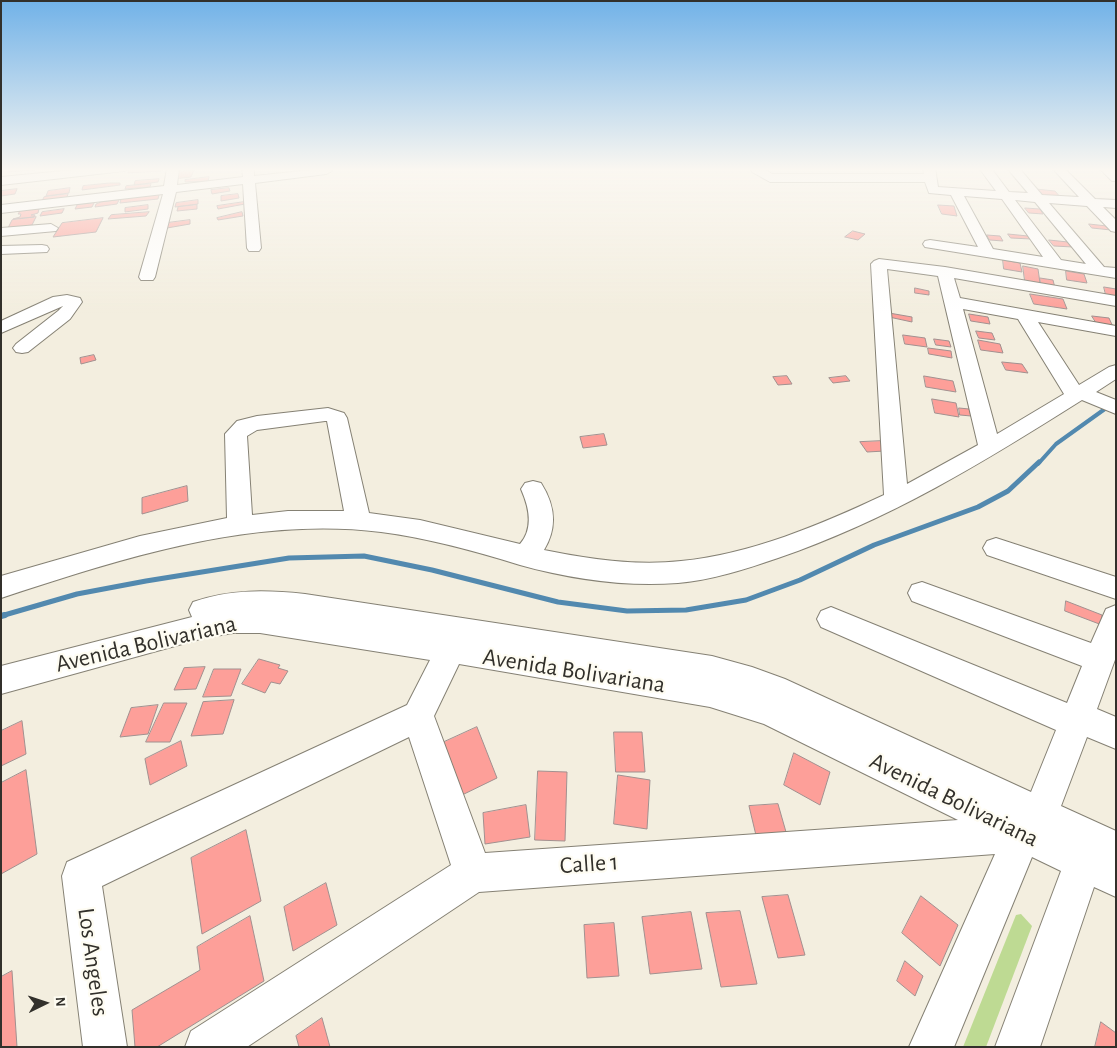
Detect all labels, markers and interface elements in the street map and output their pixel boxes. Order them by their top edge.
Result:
street label: Avenida Bolivariana [53,609,239,679]
street label: Avenida Bolivariana [481,642,667,700]
street label: Avenida Bolivariana [865,747,1043,853]
street label: Calle 1 [559,848,619,880]
street label: Los Angeles [71,906,115,1018]
north arrow [20,978,70,1028]
text: N [53,997,67,1007]

